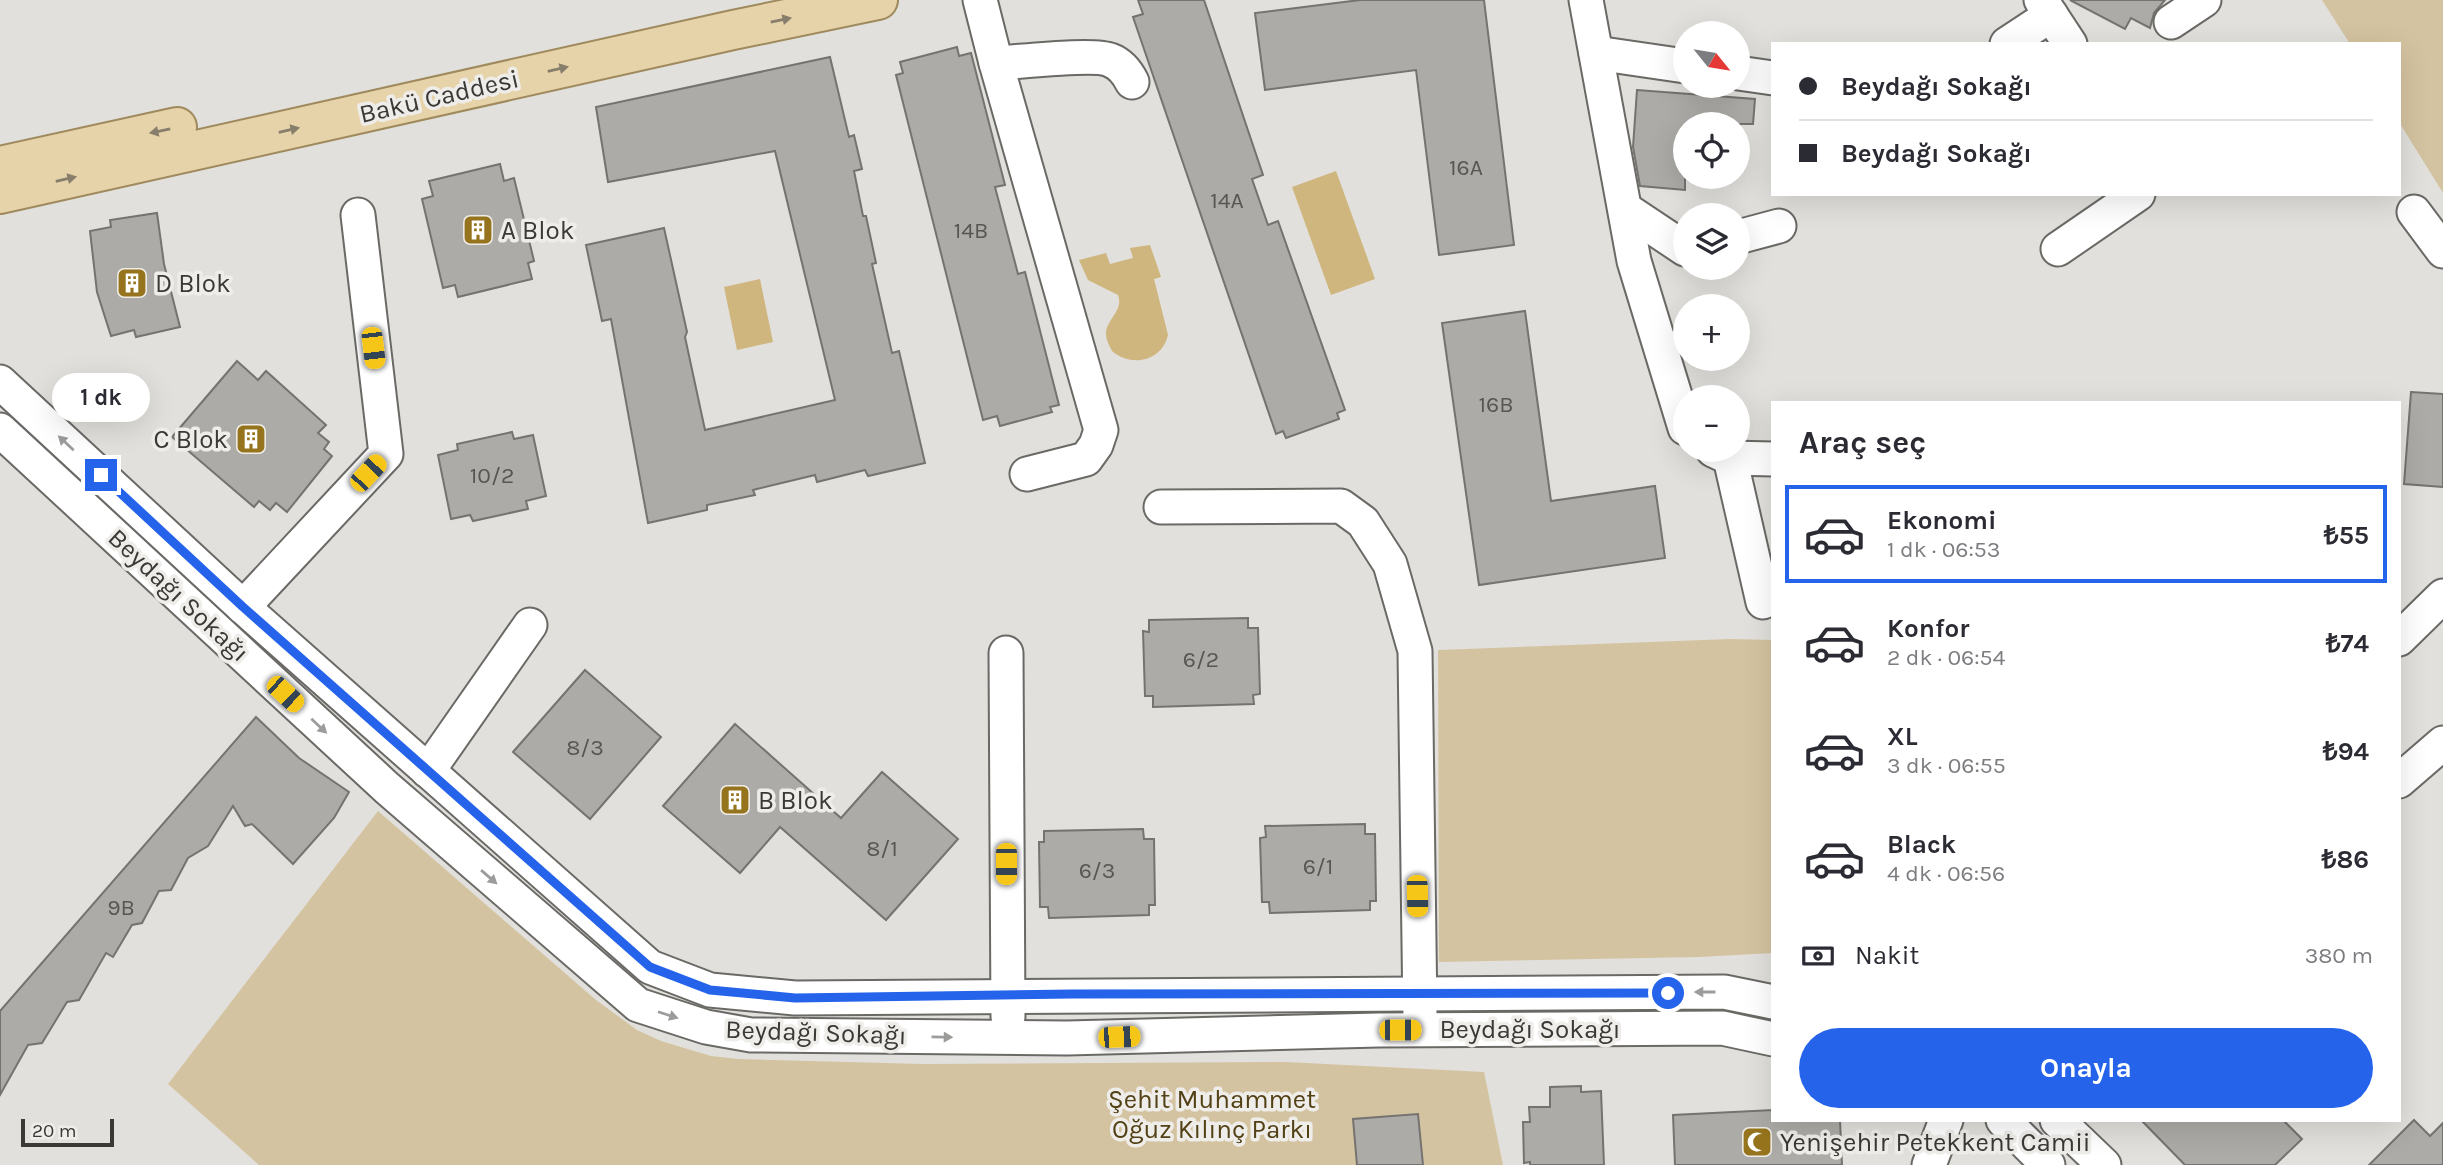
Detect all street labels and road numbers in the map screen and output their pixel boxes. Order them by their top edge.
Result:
street label: Bakü Caddesi [356,63,522,130]
street label: Beydağı Sokağı [102,522,256,669]
street label: Beydağı Sokağı [725,1014,907,1051]
street label: Beydağı Sokağı [1439,1014,1621,1045]

